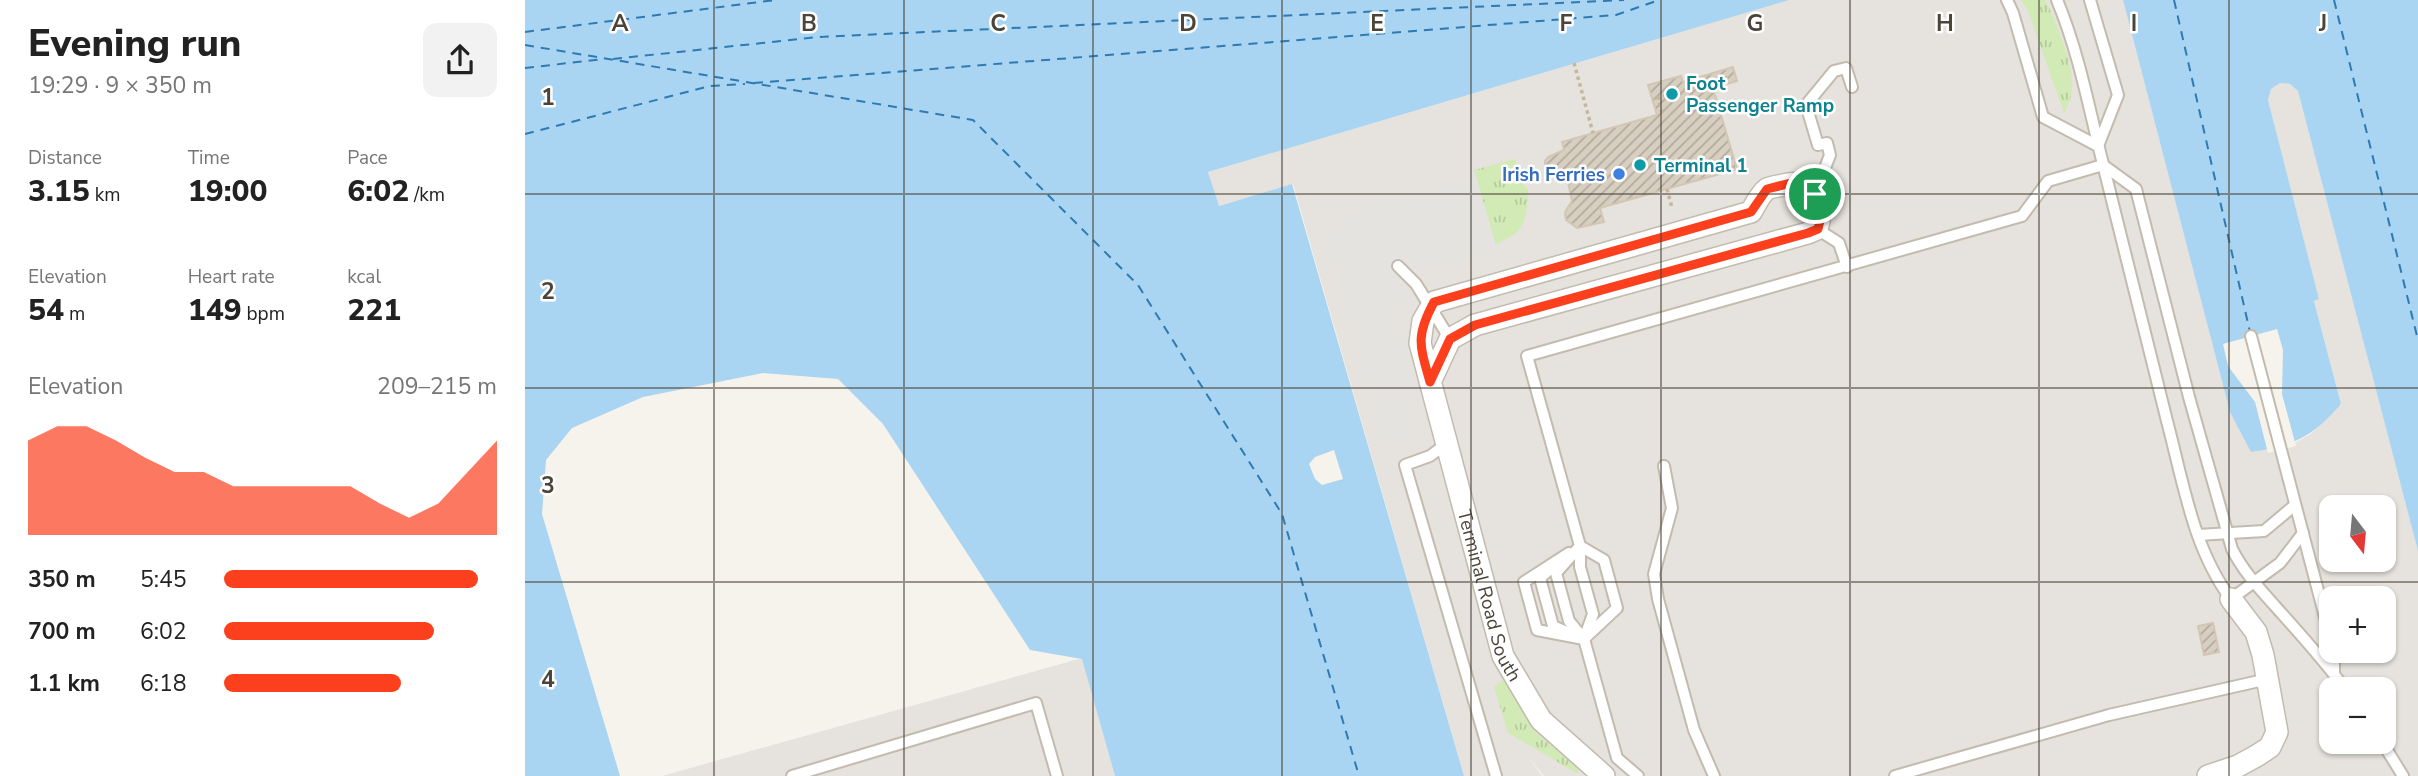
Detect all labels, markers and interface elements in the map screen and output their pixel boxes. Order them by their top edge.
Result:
text: A [611,8,629,39]
text: B [801,8,817,39]
text: C [990,8,1006,39]
text: D [1179,8,1197,39]
text: E [1370,8,1384,39]
text: F [1560,8,1573,39]
text: G [1747,8,1763,39]
text: H [1936,8,1954,39]
text: I [2131,8,2137,39]
text: J [2318,8,2327,39]
text: Evening run [28,18,241,69]
button: share [423,23,497,97]
text: 19:29 · 9 × 350 m [28,70,212,101]
place label: Foot Passenger Ramp [1686,71,1834,119]
text: 1 [541,82,555,113]
marker: Foot Passenger Ramp [1664,86,1680,102]
text: Distance [28,145,102,171]
text: Time [188,145,230,171]
text: Pace [347,145,388,171]
place label: Terminal 1 [1654,153,1748,179]
marker: Terminal 1 [1632,157,1648,173]
place label: Irish Ferries [1502,162,1605,188]
pin [1785,164,1845,224]
marker: Irish Ferries [1611,166,1627,182]
text: 3.15 [28,171,90,212]
text: 19:00 [188,171,267,212]
text: 6:02 [347,171,409,212]
icon: arrive [1796,175,1834,213]
text: km [90,182,120,208]
text: /km [409,182,445,208]
text: Elevation [28,264,107,290]
text: Heart rate [188,264,275,290]
text: kcal [347,264,381,290]
text: 2 [541,276,555,307]
text: 54 [28,290,64,331]
text: 149 [188,290,242,331]
text: 221 [347,290,401,331]
text: m [64,301,85,327]
text: bpm [242,301,285,327]
text: Elevation [28,371,123,402]
text: 209–215 m [377,371,497,402]
text: 3 [541,470,555,501]
north arrow [2319,495,2396,572]
map controls [2319,495,2396,754]
street label: Terminal Road South [1451,507,1527,687]
text: 350 m [28,564,96,595]
text: 5:45 [140,564,187,595]
button: + [2319,586,2396,663]
text: 700 m [28,616,96,647]
text: 6:02 [140,616,187,647]
text: 4 [541,664,555,695]
text: 1.1 km [28,668,100,699]
text: 6:18 [140,668,187,699]
button: − [2319,677,2396,754]

